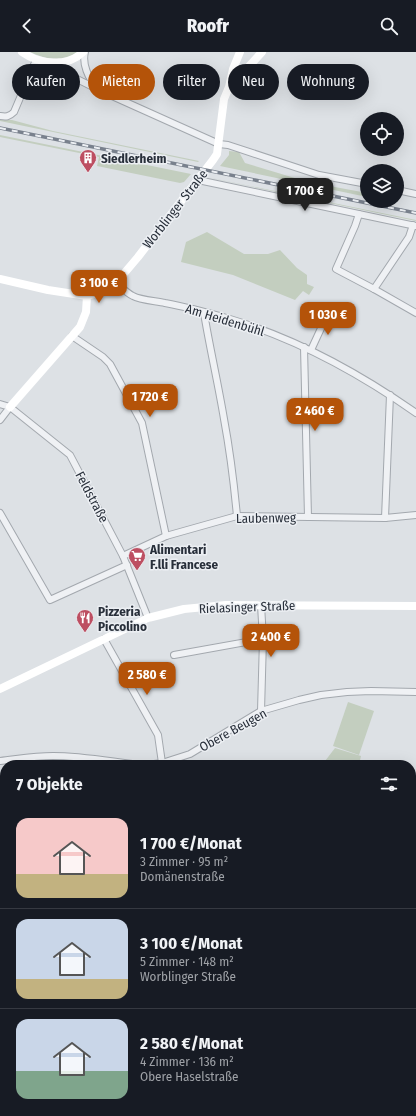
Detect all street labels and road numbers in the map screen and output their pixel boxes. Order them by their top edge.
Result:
street label: Worblinger Straße [140,167,210,251]
street label: Am Heidenbühl [184,301,267,339]
street label: Feldstraße [72,469,112,525]
street label: Laubenweg [236,510,297,526]
street label: Rielasinger Straße [198,598,296,616]
street label: Obere Beugen [197,705,269,755]

